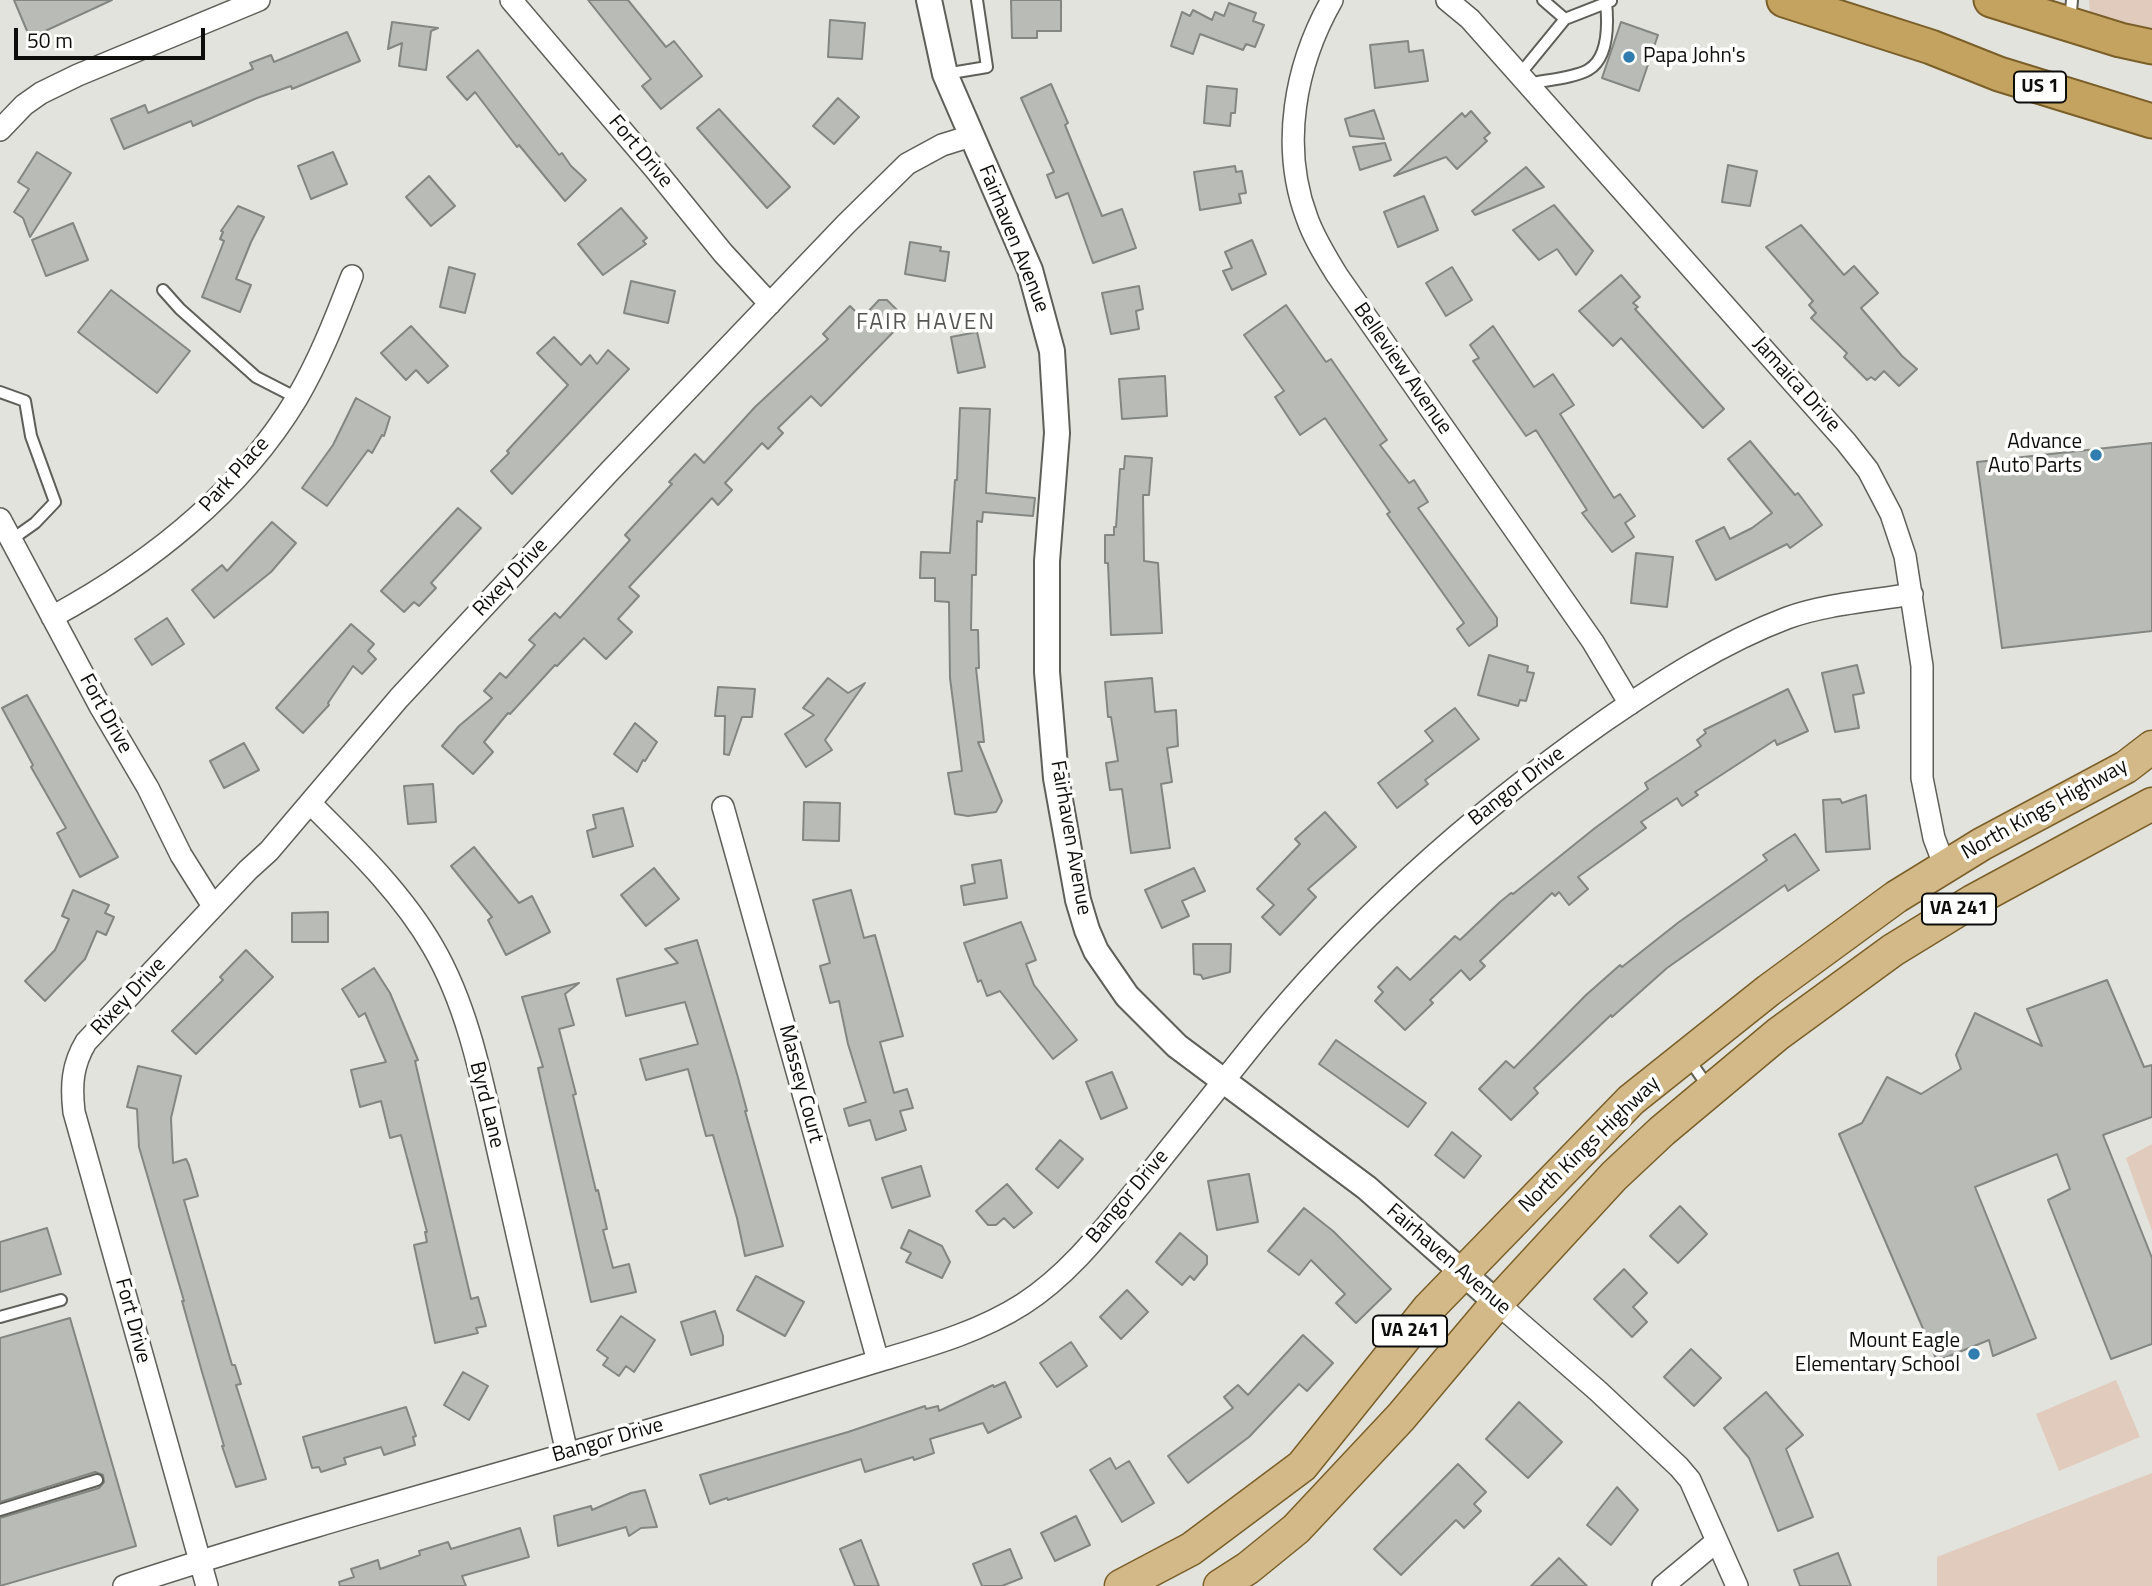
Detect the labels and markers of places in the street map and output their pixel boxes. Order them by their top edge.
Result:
place label: Papa John's [1643,44,1745,70]
marker: Papa John's [1621,49,1637,65]
place label: Advance Auto Parts [1988,430,2082,480]
marker: Advance Auto Parts [2088,447,2104,463]
place label: Mount Eagle Elementary School [1795,1329,1960,1379]
marker: Mount Eagle Elementary School [1966,1346,1982,1362]

